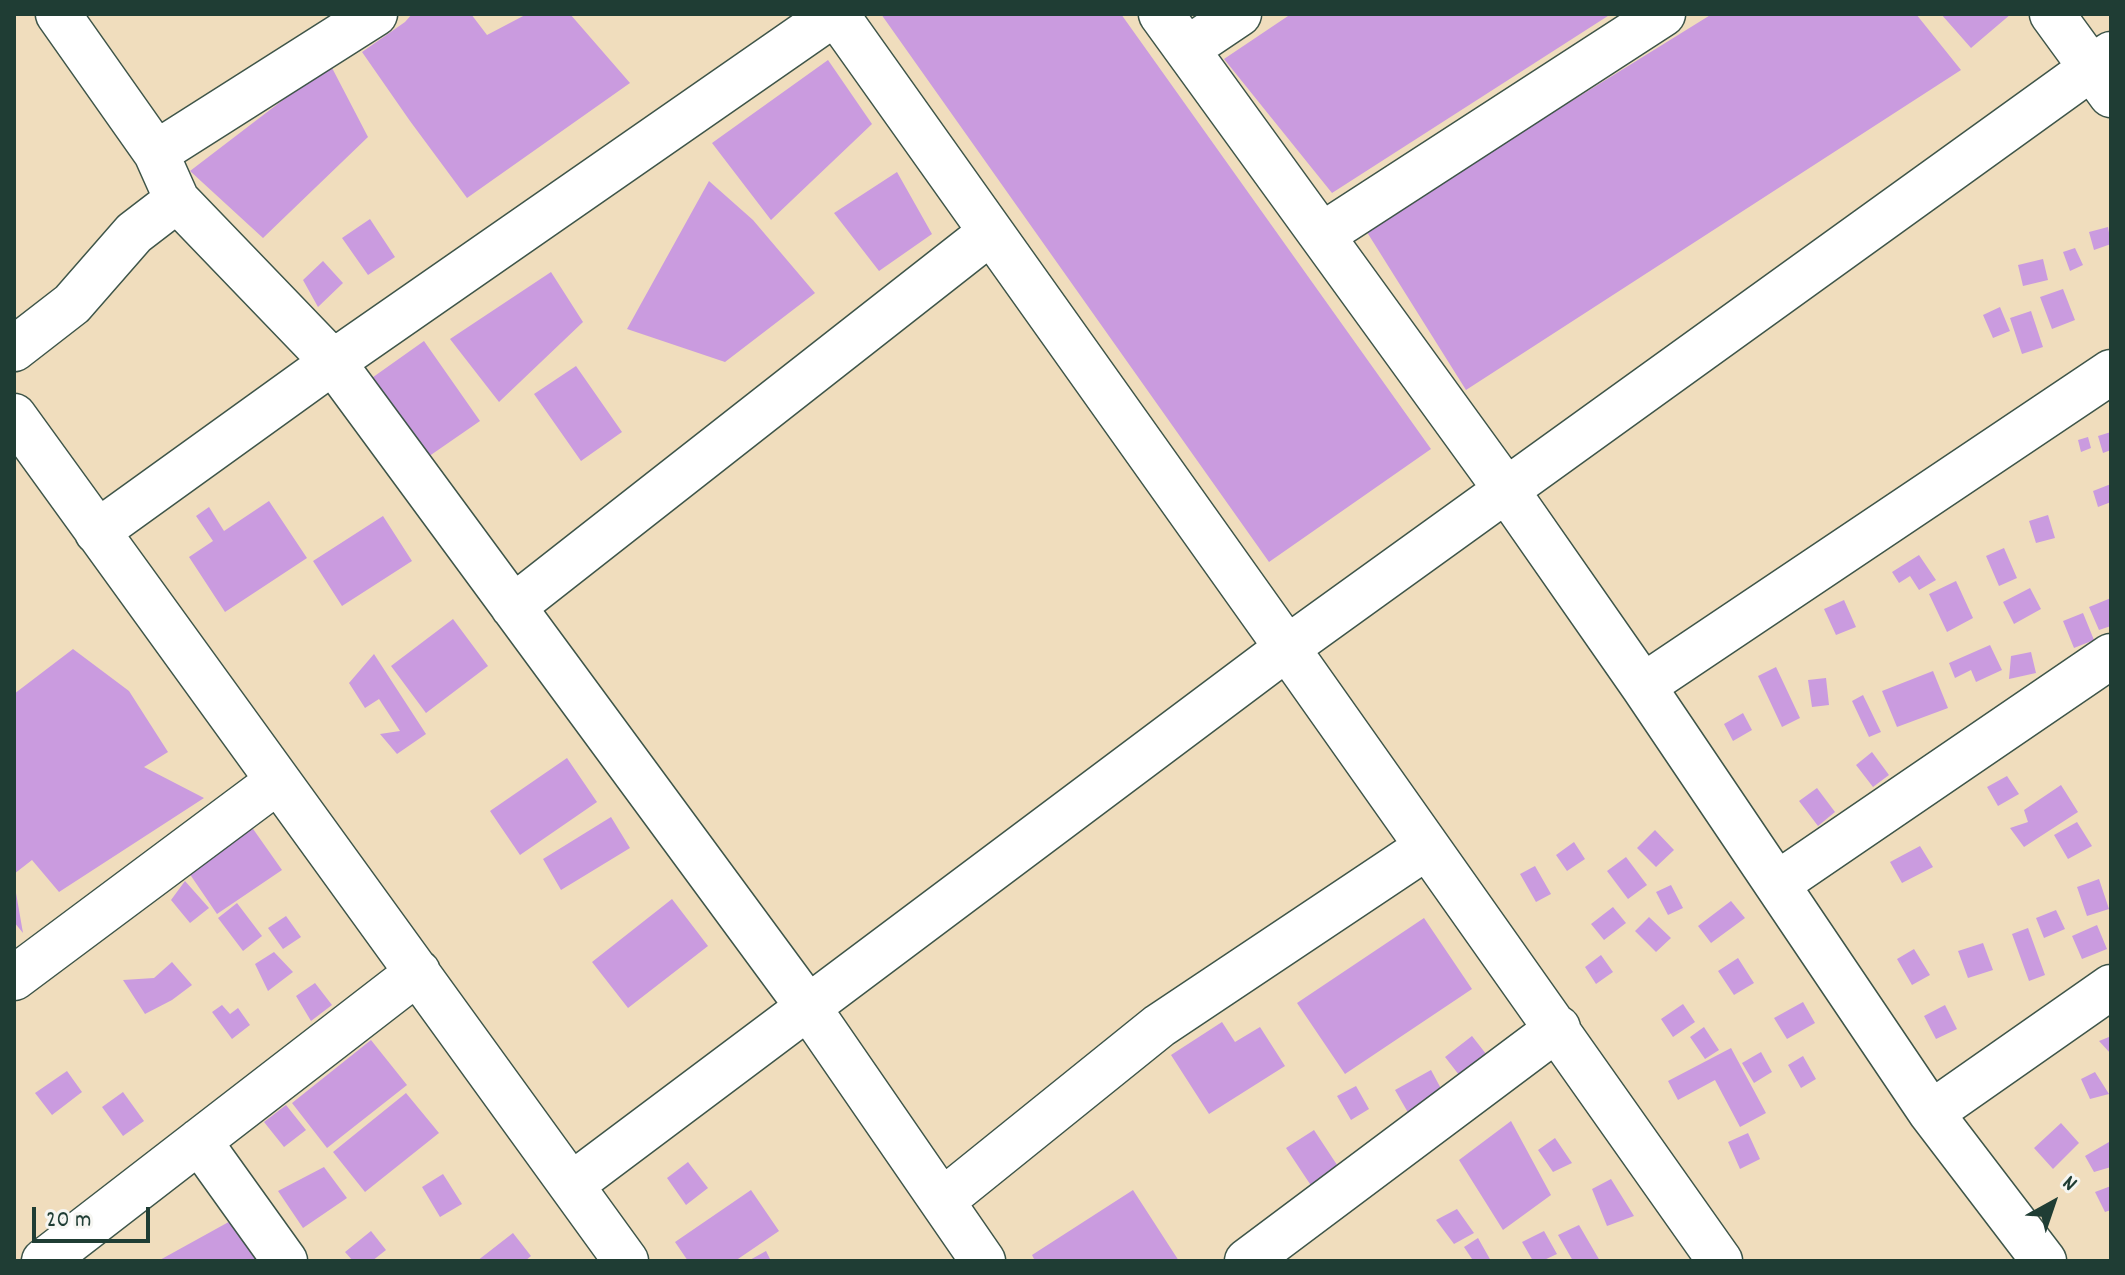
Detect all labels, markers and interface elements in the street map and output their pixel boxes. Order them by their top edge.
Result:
north arrow [2013,1163,2093,1243]
text: N [2055,1169,2083,1200]
scale bar [36,1191,154,1241]
text: 20 m [46,1204,92,1238]

